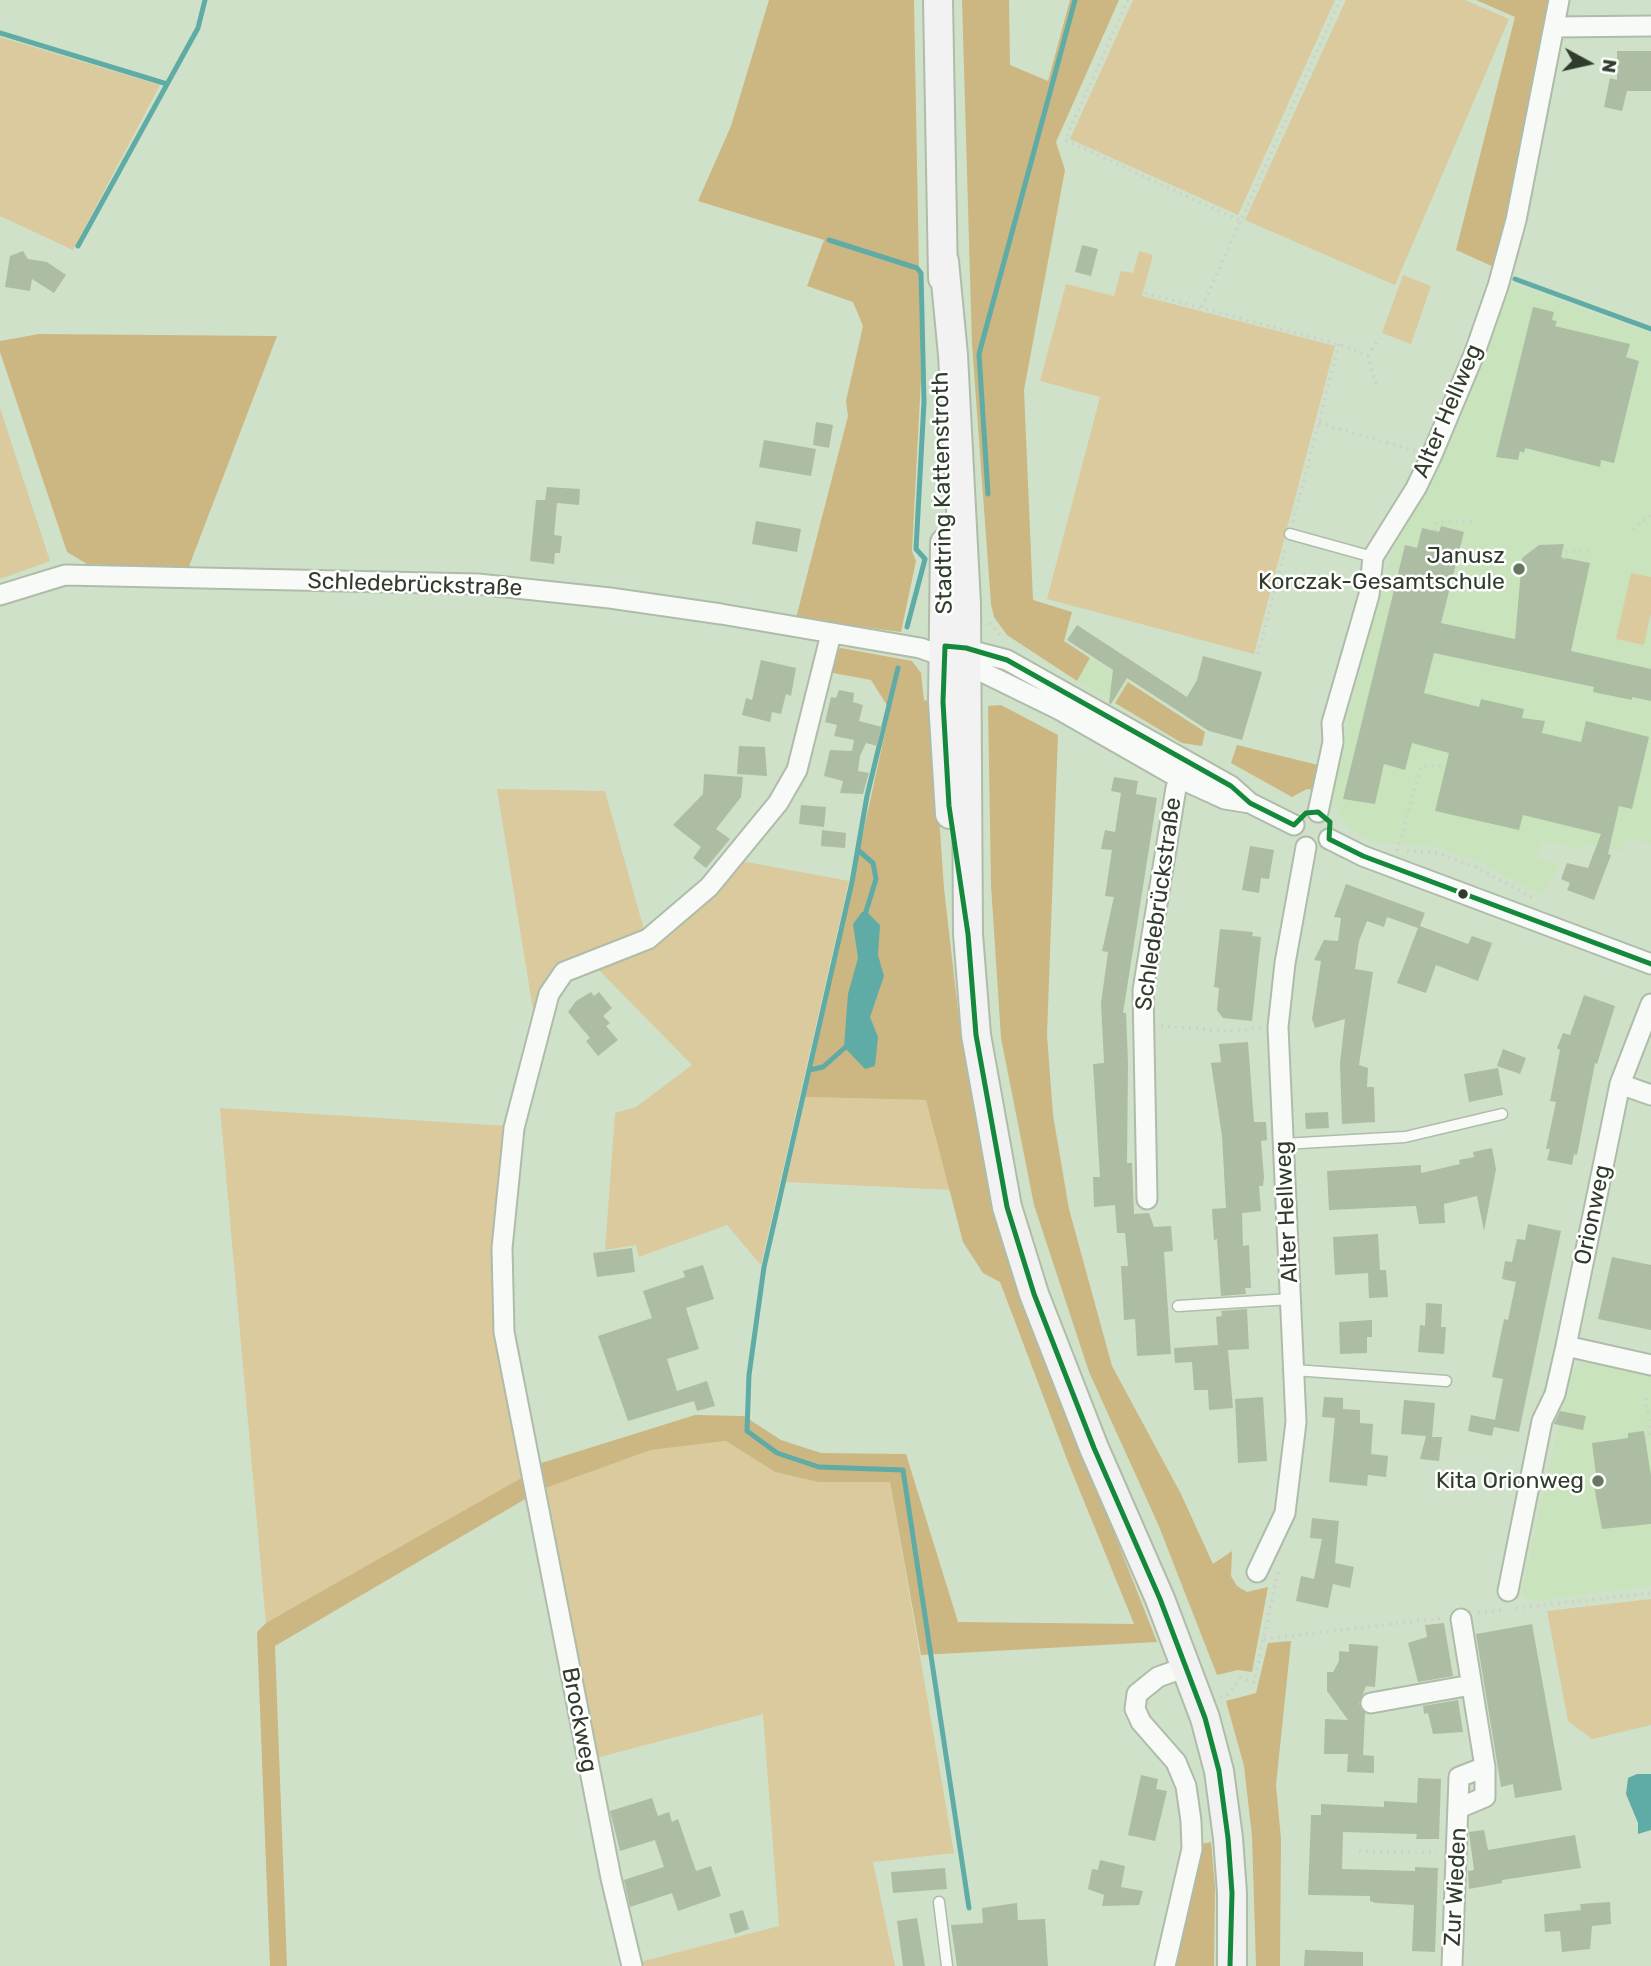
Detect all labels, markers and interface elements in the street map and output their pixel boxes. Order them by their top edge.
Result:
north arrow [1553,28,1623,98]
text: N [1597,58,1622,74]
street label: Alter Hellweg [1407,340,1489,482]
street label: Stadtring Kattenstroth [927,371,959,615]
place label: Janusz Korczak-Gesamtschule [1258,542,1505,596]
marker: Janusz Korczak-Gesamtschule [1511,561,1527,577]
street label: Schledebrückstraße [307,567,523,603]
street label: Schledebrückstraße [1130,796,1188,1012]
unlabelled marker [1456,887,1470,901]
street label: Alter Hellweg [1269,1140,1305,1284]
street label: Orionweg [1569,1162,1617,1268]
place label: Kita Orionweg [1436,1467,1584,1495]
marker: Kita Orionweg [1590,1473,1606,1489]
street label: Brockweg [555,1665,603,1775]
street label: Zur Wieden [1439,1827,1473,1947]

